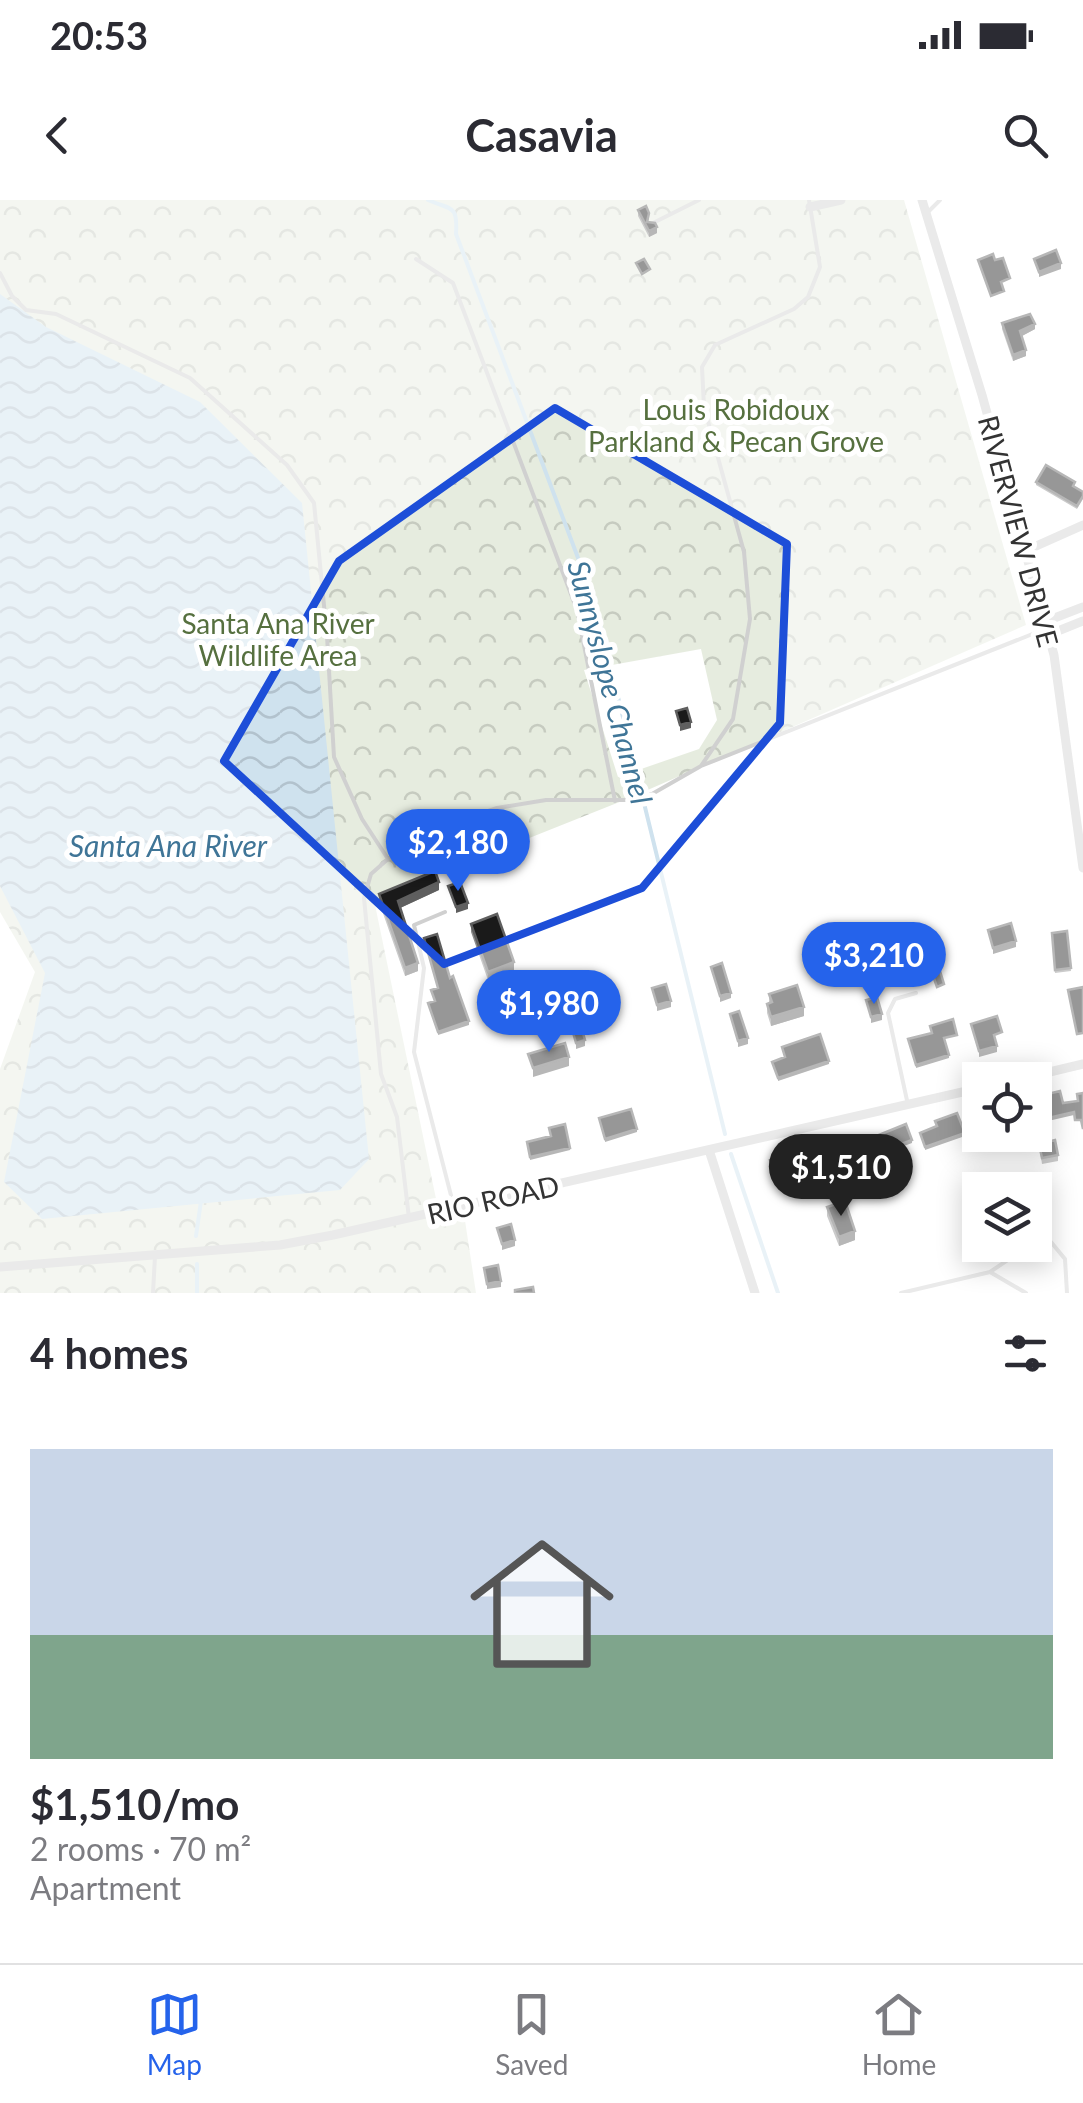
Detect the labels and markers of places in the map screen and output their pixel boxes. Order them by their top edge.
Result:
pin: $2,180 [377,809,539,894]
pin: $3,210 [793,922,955,1007]
pin: $1,980 [468,970,630,1055]
pin: $1,510 [760,1134,922,1219]

